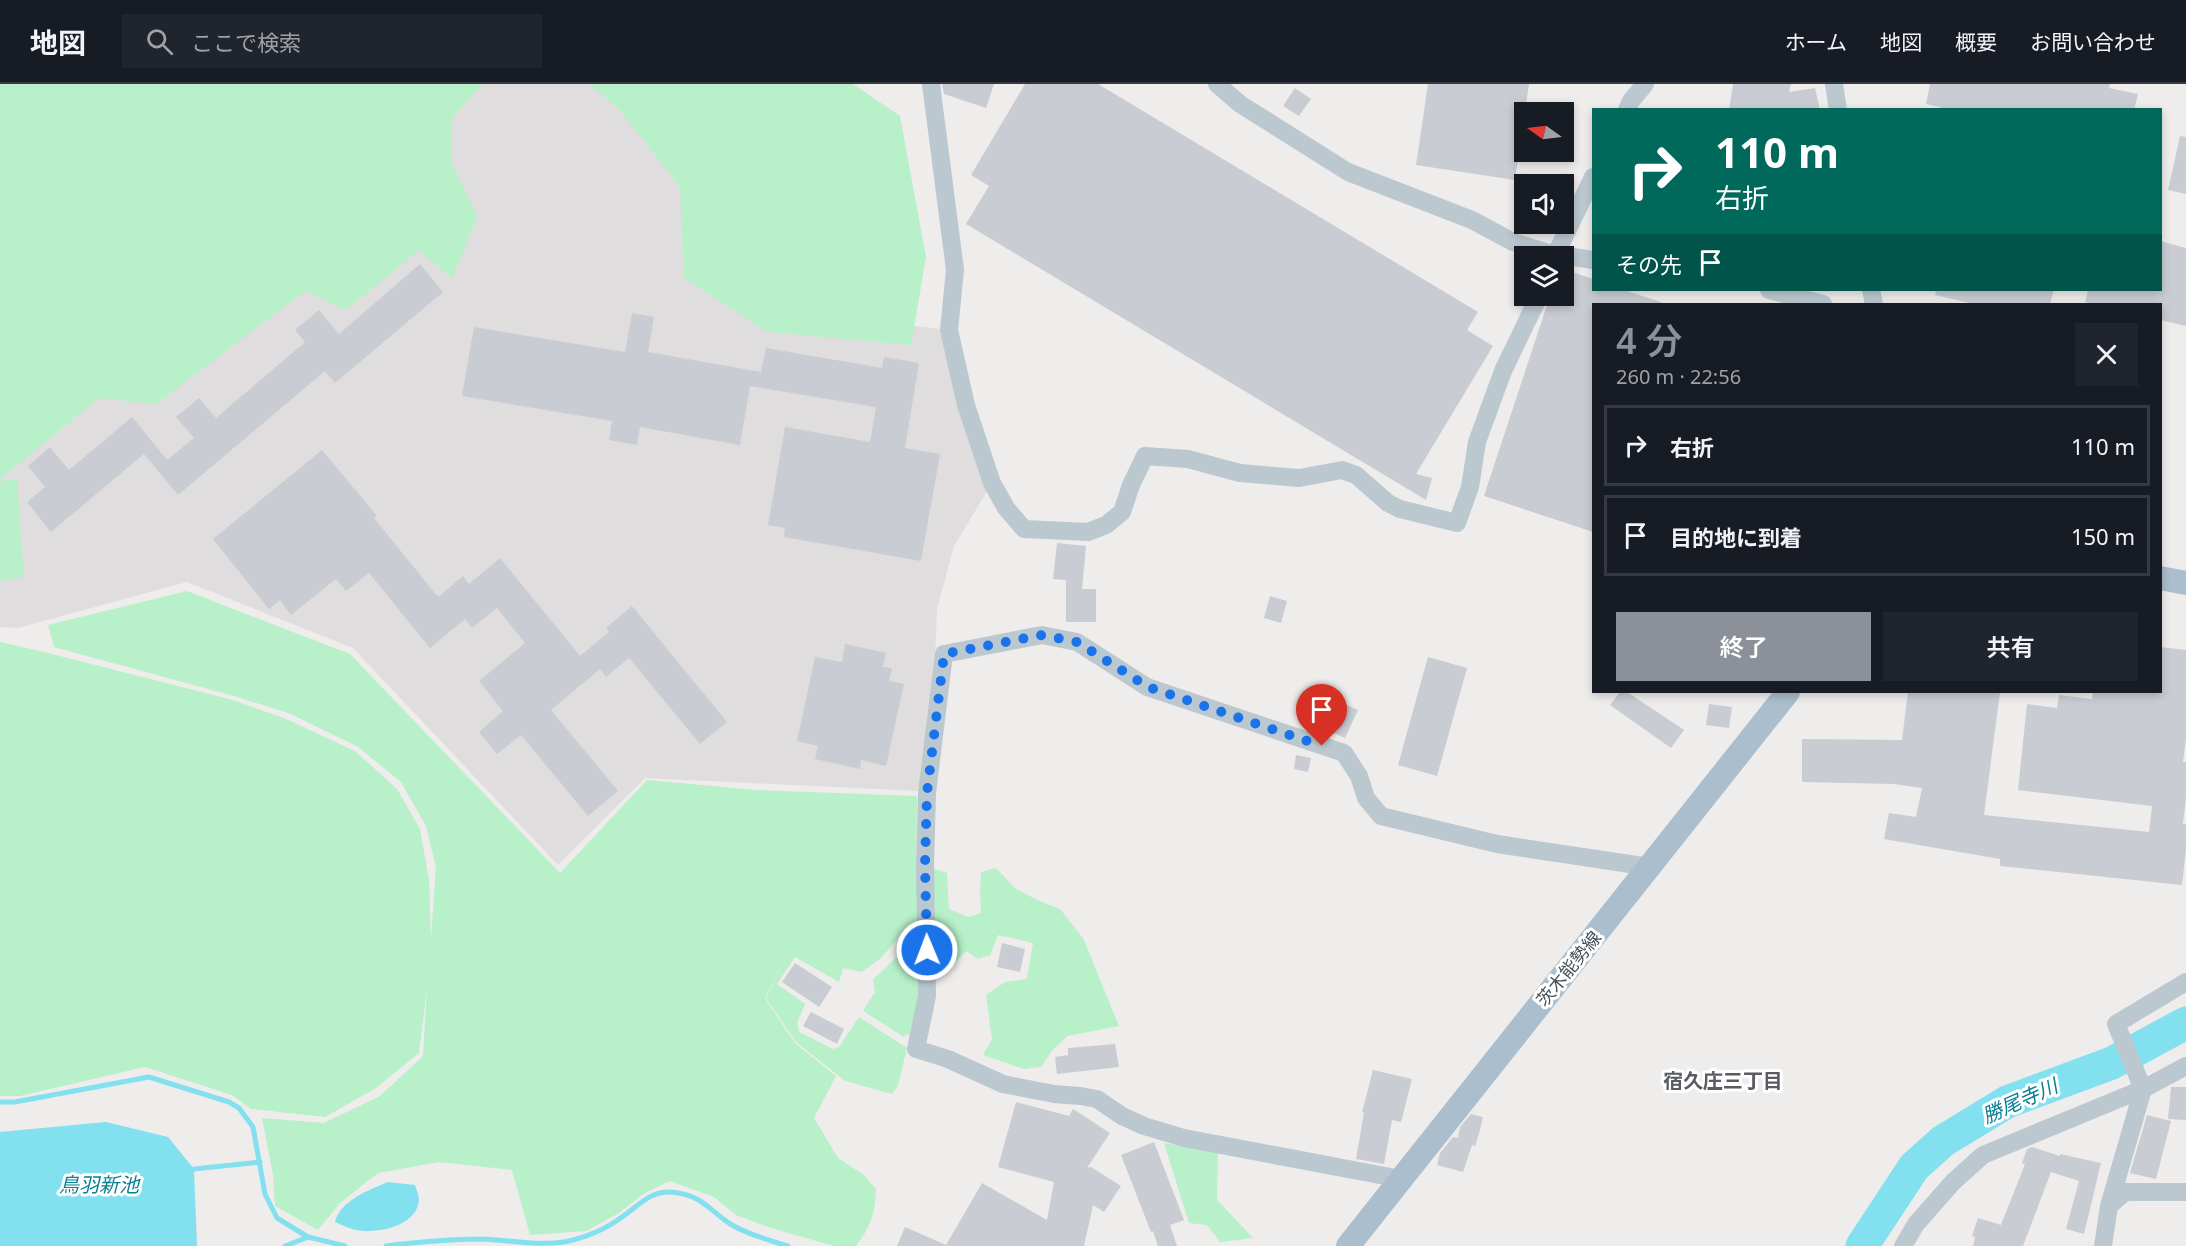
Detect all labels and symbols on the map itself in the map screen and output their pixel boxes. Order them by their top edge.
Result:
north arrow [1514,102,1574,162]
pin [1296,684,1347,746]
position arrow [895,918,959,982]
street label: 茨木能勢線 [1531,926,1606,1011]
district label: 宿久庄三丁目 [1663,1067,1783,1094]
water label: 勝尾寺川 [1978,1071,2064,1129]
water label: 鳥羽新池 [59,1171,141,1198]

